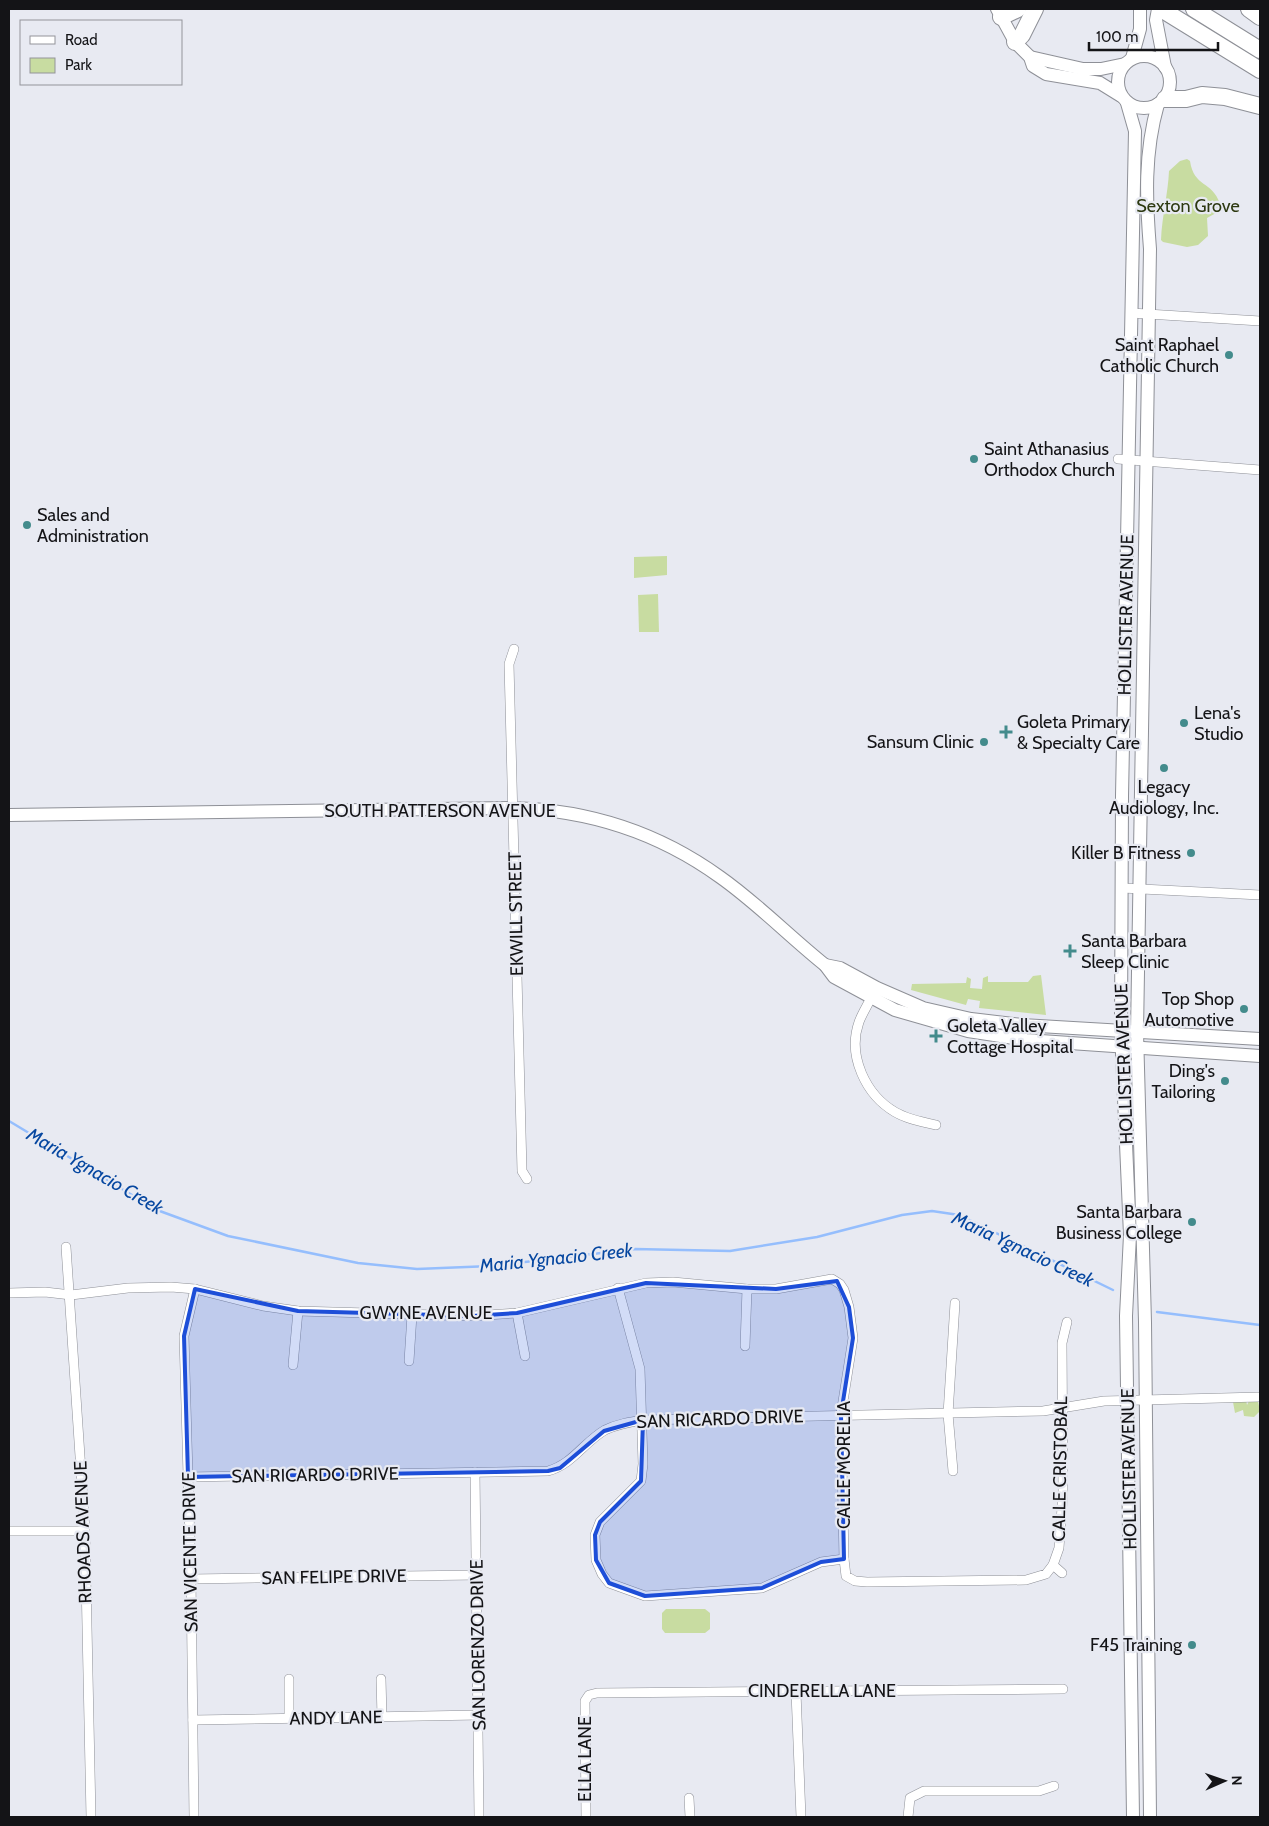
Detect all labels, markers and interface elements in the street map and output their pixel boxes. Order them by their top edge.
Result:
legend [20,20,182,85]
scale bar [1089,20,1218,52]
text: 100 m [1096,28,1138,46]
text: Road [65,31,98,49]
text: Park [65,56,92,74]
park label: Sexton Grove [1136,195,1240,217]
place label: Saint Raphael Catholic Church [1100,334,1220,377]
marker: Saint Raphael Catholic Church [1223,349,1235,361]
place label: Saint Athanasius Orthodox Church [984,438,1115,481]
marker: Saint Athanasius Orthodox Church [968,453,980,465]
place label: Sales and Administration [37,504,149,547]
marker: Sales and Administration [21,519,33,531]
street label: HOLLISTER AVENUE [1114,534,1138,696]
place label: Lena's Studio [1194,702,1244,745]
place label: Goleta Primary & Specialty Care [1017,711,1140,754]
marker: Lena's Studio [1178,717,1190,729]
marker: Goleta Primary & Specialty Care [999,725,1013,739]
place label: Sansum Clinic [867,731,974,753]
marker: Sansum Clinic [978,736,990,748]
marker: Legacy Audiology, Inc. [1158,762,1170,774]
place label: Legacy Audiology, Inc. [1109,776,1219,819]
street label: SOUTH PATTERSON AVENUE [324,800,556,822]
place label: Killer B Fitness [1071,842,1181,864]
marker: Killer B Fitness [1185,847,1197,859]
street label: EKWILL STREET [504,851,528,976]
place label: Santa Barbara Sleep Clinic [1081,930,1187,973]
marker: Santa Barbara Sleep Clinic [1063,944,1077,958]
street label: HOLLISTER AVENUE [1110,983,1138,1145]
place label: Top Shop Automotive [1144,988,1234,1031]
marker: Top Shop Automotive [1238,1003,1250,1015]
place label: Goleta Valley Cottage Hospital [947,1015,1074,1058]
marker: Goleta Valley Cottage Hospital [929,1029,943,1043]
place label: Ding's Tailoring [1151,1060,1216,1103]
marker: Ding's Tailoring [1219,1075,1231,1087]
water label: Maria Ygnacio Creek [22,1122,168,1220]
place label: Santa Barbara Business College [1056,1201,1182,1244]
water label: Maria Ygnacio Creek [948,1206,1098,1292]
marker: Santa Barbara Business College [1186,1216,1198,1228]
water label: Maria Ygnacio Creek [477,1238,635,1278]
street label: GWYNE AVENUE [360,1302,492,1324]
street label: HOLLISTER AVENUE [1117,1388,1141,1550]
street label: CALLE CRISTOBAL [1048,1396,1072,1542]
street label: CALLE MORELIA [833,1401,855,1529]
street label: SAN RICARDO DRIVE [636,1405,804,1433]
street label: RHOADS AVENUE [70,1460,96,1604]
street label: SAN RICARDO DRIVE [231,1463,399,1487]
street label: SAN VICENTE DRIVE [178,1471,202,1633]
street label: SAN LORENZO DRIVE [466,1559,490,1731]
street label: SAN FELIPE DRIVE [261,1565,407,1589]
place label: F45 Training [1090,1634,1183,1656]
marker: F45 Training [1186,1639,1198,1651]
street label: CINDERELLA LANE [748,1680,896,1702]
street label: ANDY LANE [289,1706,383,1730]
street label: ELLA LANE [574,1716,596,1802]
north arrow [1199,1756,1249,1806]
text: N [1228,1775,1246,1786]

